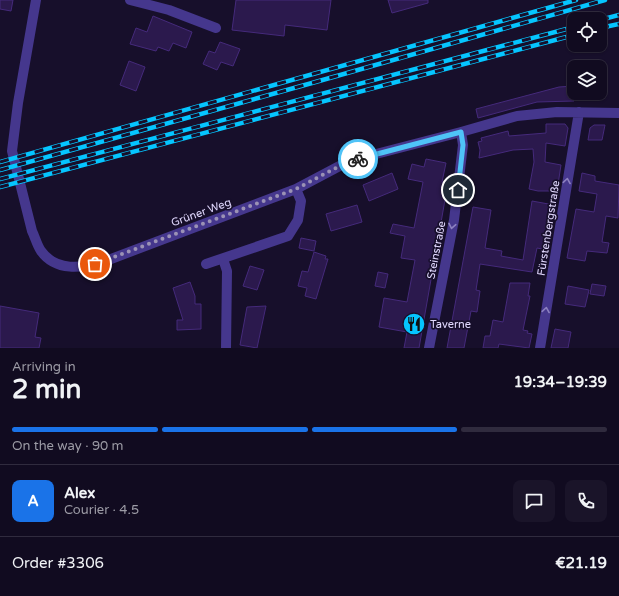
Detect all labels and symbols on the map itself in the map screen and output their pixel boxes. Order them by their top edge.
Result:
courier [338,139,378,179]
pin [441,173,475,207]
one-way arrow [563,178,571,184]
street label: Fürstenbergstraße [535,179,562,277]
street label: Grüner Weg [169,196,233,229]
street label: Steinstraße [424,220,449,280]
one-way arrow [449,223,457,229]
pin [78,247,112,281]
one-way arrow [541,306,550,313]
restaurant icon: Taverne [401,311,427,337]
place label: Taverne [430,318,471,331]

